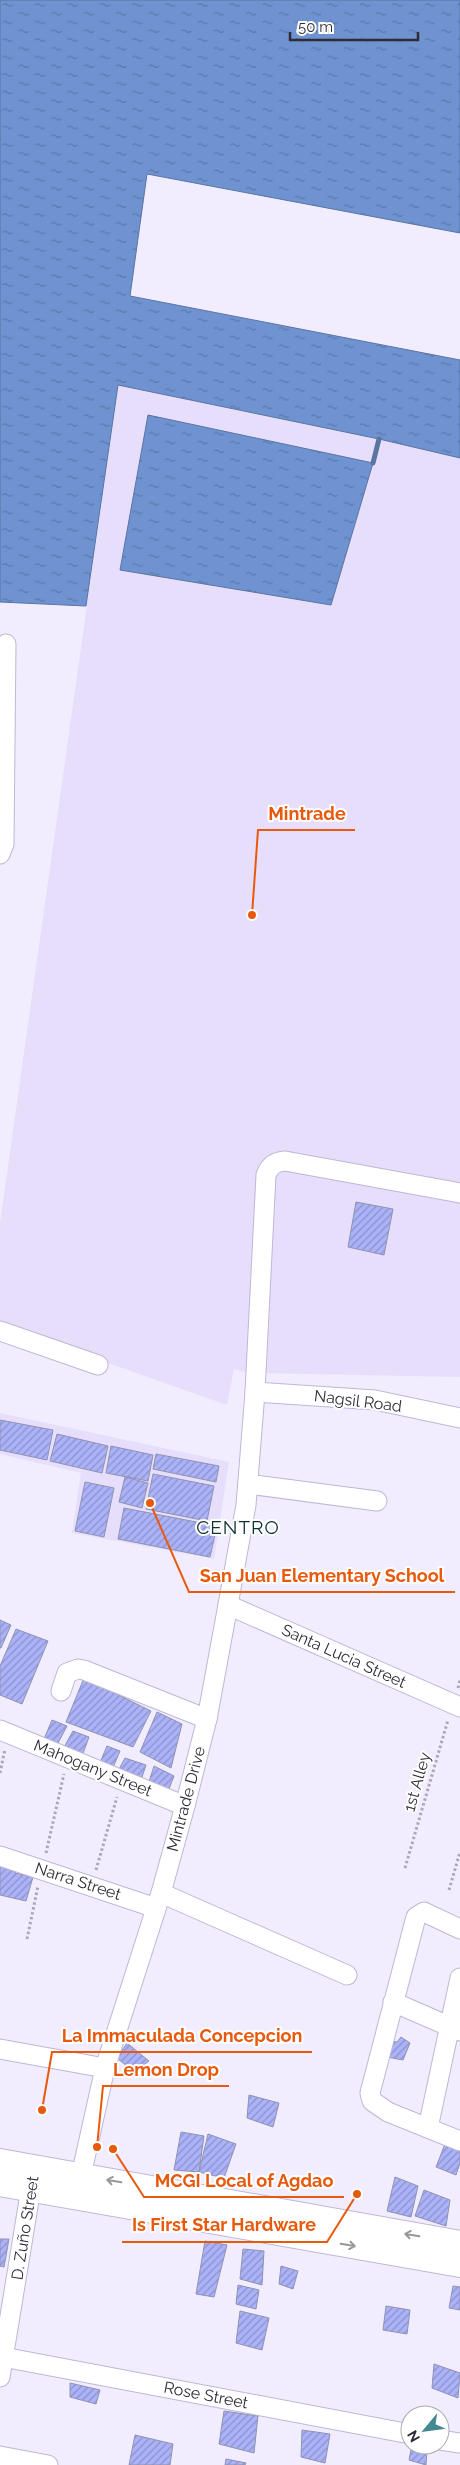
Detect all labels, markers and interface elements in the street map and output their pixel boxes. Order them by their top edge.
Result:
scale bar [290,10,418,42]
text: 50 m [298,18,333,36]
callout: Mintrade [258,797,355,830]
text: Mintrade [268,803,346,824]
street label: Nagsil Road [313,1386,403,1416]
district label: CENTRO [196,1516,280,1538]
callout: San Juan Elementary School [189,1559,455,1592]
text: San Juan Elementary School [200,1565,445,1586]
street label: Santa Lucia Street [279,1620,410,1692]
street label: Mahogany Street [31,1736,156,1801]
street label: Mintrade Drive [163,1744,209,1854]
street label: 1st Alley [399,1750,435,1814]
street label: Narra Street [33,1858,124,1904]
callout: La Immaculada Concepcion [52,2019,312,2052]
text: La Immaculada Concepcion [62,2025,302,2046]
callout: Lemon Drop [103,2053,229,2086]
text: Lemon Drop [113,2059,219,2080]
callout: MCGI Local of Agdao [144,2164,344,2197]
text: MCGI Local of Agdao [155,2170,333,2191]
street label: D. Zuño Street [7,2174,43,2281]
one-way arrow [107,2175,123,2185]
callout: Is First Star Hardware [122,2209,327,2242]
text: Is First Star Hardware [132,2214,316,2235]
one-way arrow [404,2229,420,2239]
one-way arrow [340,2241,356,2251]
street label: Rose Street [162,2378,250,2413]
north arrow [400,2405,450,2455]
text: N [404,2428,423,2445]

